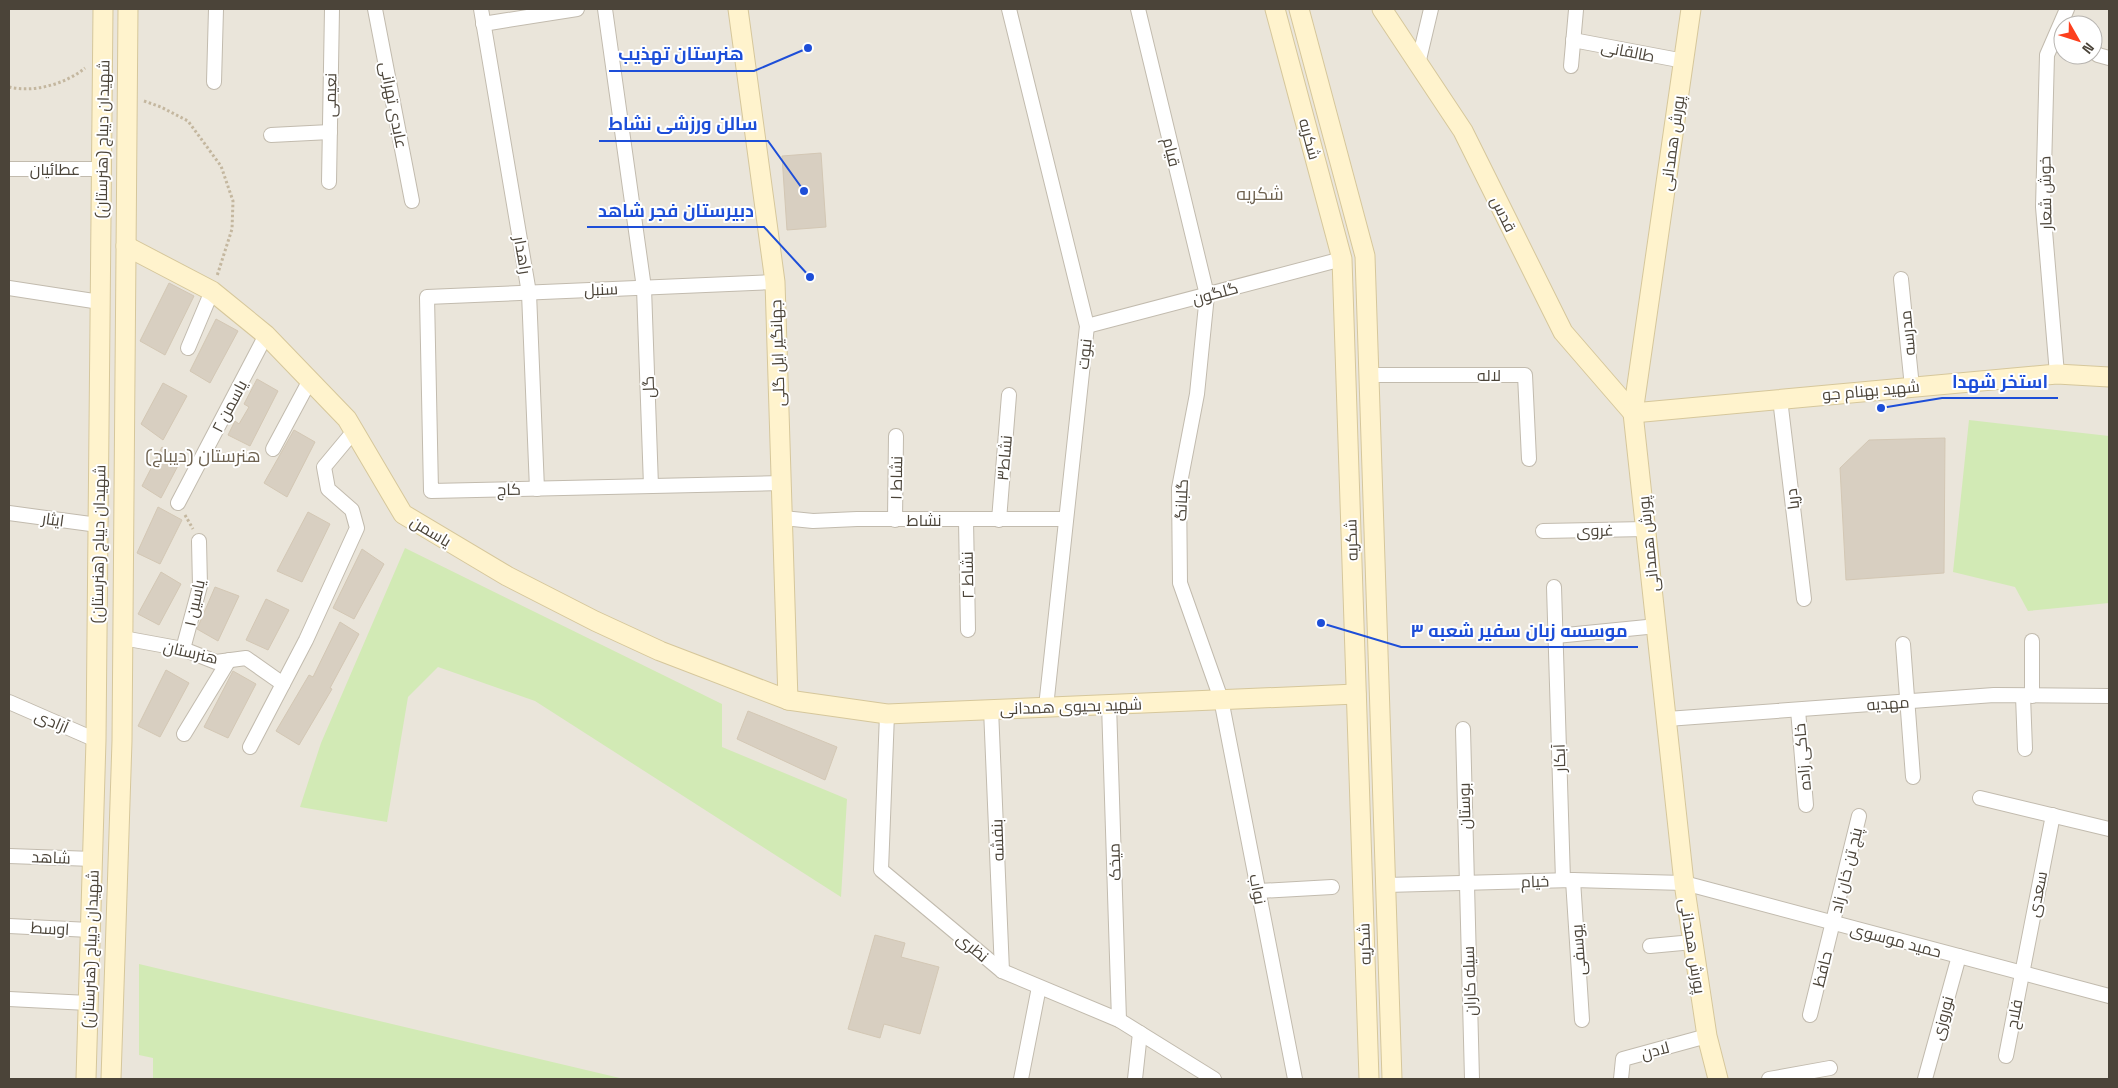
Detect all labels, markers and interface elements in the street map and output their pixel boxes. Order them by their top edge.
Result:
north arrow [2053,15,2103,65]
street label: طالقانی [1599,36,1657,67]
callout: هنرستان تهذیب [609,38,754,71]
text: N [2078,39,2098,57]
text: هنرستان تهذیب [618,42,744,65]
street label: شهیدان دیباج (هنرستان) [91,60,115,218]
street label: عابدی تهرانی [375,60,412,150]
street label: نعیمی [320,73,341,117]
street label: پورش همدانی [1655,93,1691,192]
callout: سالن ورزشی نشاط [599,108,768,141]
text: سالن ورزشی نشاط [608,112,758,135]
street label: شکریه [1294,116,1325,162]
street label: قیام [1157,135,1185,169]
street label: خوش شعار [2034,156,2057,231]
street label: عطائیان [30,159,80,180]
district label: شکریه [1236,182,1284,205]
street label: قدس [1486,193,1521,236]
callout: دبیرستان فجر شاهد [587,194,764,227]
text: دبیرستان فجر شاهد [598,199,754,222]
street label: راهدار [509,233,536,276]
street label: گلگون [1190,277,1241,310]
street label: سنبل [584,278,618,301]
street label: جهانگیر ایل گلی [765,299,790,407]
street label: مدرسه [1895,309,1920,357]
street label: نبوت [1072,338,1097,371]
street label: لاله [1477,365,1501,386]
callout: استخر شهدا [1942,365,2058,398]
text: استخر شهدا [1952,370,2048,393]
street label: یاسمن ۲ [207,376,252,436]
street label: گل [638,376,659,398]
street label: شهید بهنام جو [1821,376,1921,406]
street label: نشاط۳ [992,434,1017,482]
district label: (هنرستان (دیباج [145,444,261,468]
street label: نشاط ۱ [886,456,907,500]
street label: شهیدان دیباج (هنرستان) [87,465,111,623]
street label: گلبانگ [1170,478,1193,522]
street label: کاج [497,479,521,501]
street label: دریا [1781,487,1804,511]
street label: پورش همدانی [1633,494,1665,593]
street label: ایثار [39,507,65,531]
street label: نشاط [907,510,941,531]
street label: یاسمن [406,511,456,552]
street label: شکریه [1340,519,1363,561]
street label: غروی [1576,520,1614,541]
street label: نشاط ۲ [957,551,978,599]
street label: یاسین ۱ [179,577,210,628]
callout: موسسه زبان سفیر شعبه ۳ [1401,614,1638,647]
text: موسسه زبان سفیر شعبه ۳ [1410,619,1628,642]
street label: هنرستان [161,636,220,669]
street label: مهدیه [1866,692,1910,715]
street label: شهید یحیوی همدانی [1000,694,1142,719]
street label: آزادی [32,705,73,738]
street label: خاکی زاده [1789,722,1816,791]
street label: آبکار [1548,743,1571,773]
street label: بوستان [1454,782,1475,830]
street label: بنفشه [986,819,1009,861]
street label: پنج تن خان زاد [1826,825,1868,915]
street label: میخک [1103,843,1126,881]
street label: شاهد [31,846,71,869]
street label: شهیدان دیباج (هنرستان) [77,869,105,1029]
street label: سعدی [2023,869,2052,919]
street label: خیام [1520,871,1550,893]
street label: نواب [1244,872,1271,906]
street label: پورش همدانی [1674,897,1711,996]
street label: اوسط [30,917,70,940]
street label: حمید موسوی [1848,918,1944,963]
street label: شکریه [1353,923,1376,965]
street label: یوسفی [1566,923,1591,976]
street label: نظری [952,928,993,967]
street label: سیله کاران [1458,946,1481,1016]
street label: حافظ [1808,949,1837,989]
street label: نوروزی [1927,994,1958,1043]
street label: فلاح [2001,997,2029,1031]
street label: لادن [1639,1037,1672,1064]

